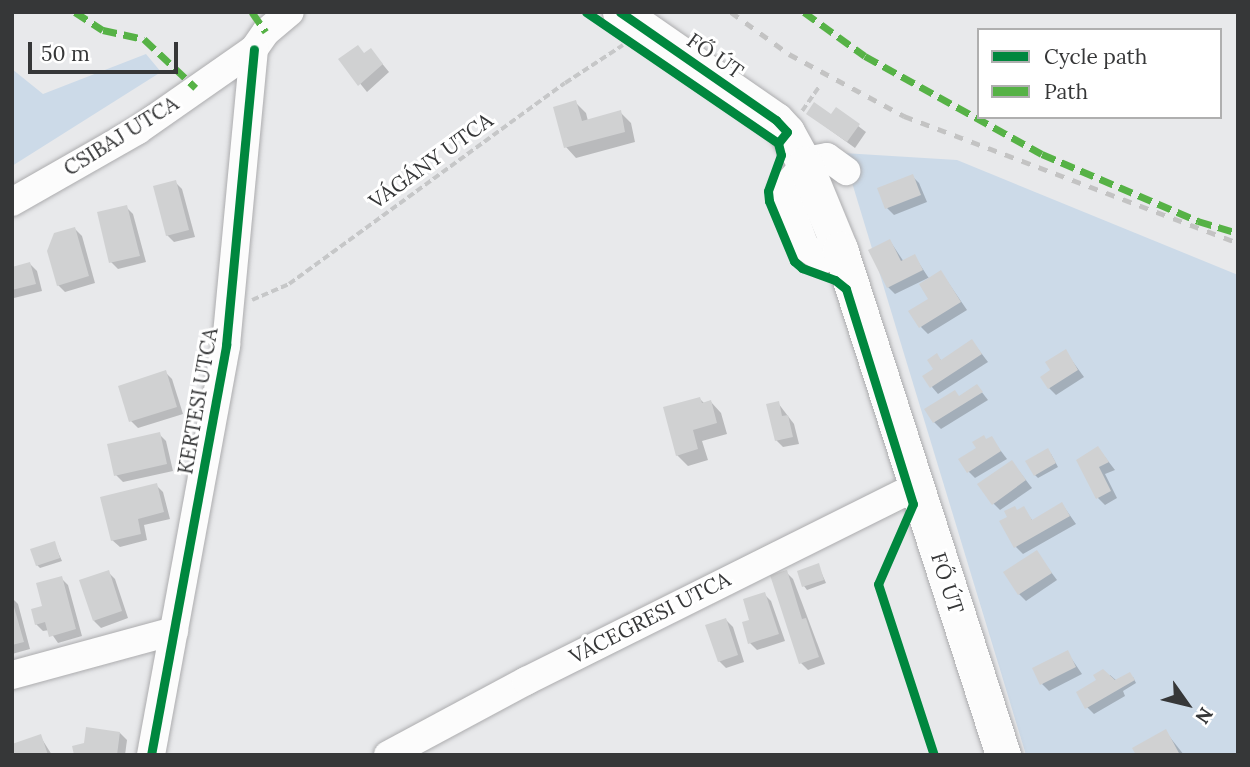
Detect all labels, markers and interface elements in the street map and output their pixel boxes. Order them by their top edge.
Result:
scale bar [32,28,182,72]
street label: FŐ ÚT [682,28,748,84]
legend [977,28,1222,119]
text: 50 m [41,40,90,67]
text: Cycle path [1044,43,1147,70]
text: Path [1044,78,1088,105]
street label: CSIBAJ UTCA [59,91,183,181]
street label: VÁGÁNY UTCA [364,108,498,214]
street label: KERTESI UTCA [173,326,223,476]
street label: FŐ ÚT [925,549,969,617]
street label: VÁCEGRESI UTCA [565,567,735,669]
north arrow [1152,669,1222,739]
text: N [1190,703,1218,729]

